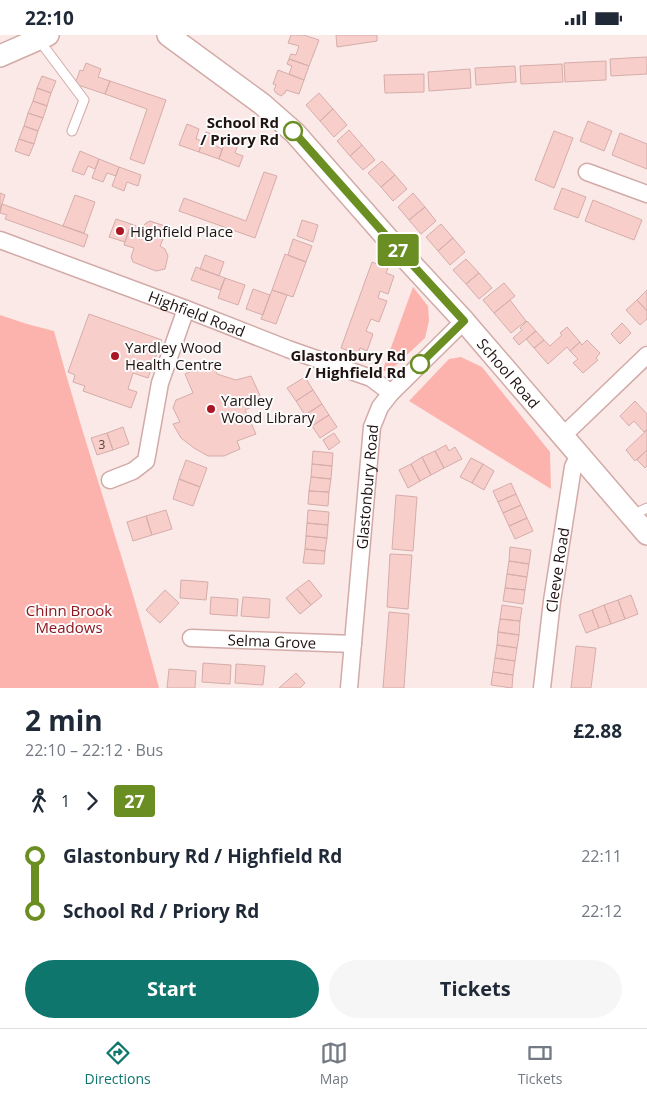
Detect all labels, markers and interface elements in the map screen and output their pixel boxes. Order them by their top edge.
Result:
text: 22:10 [25,5,74,31]
place label: School Rd / Priory Rd [200,112,279,149]
marker: School Rd / Priory Rd [283,121,303,141]
place label: Highfield Place [130,221,233,241]
marker: Highfield Place [114,225,126,237]
line badge: 27 [376,234,420,266]
text: 27 [388,238,408,262]
street label: Highfield Road [145,286,248,341]
street label: School Road [473,334,544,412]
place label: Yardley Wood Health Centre [125,337,222,374]
place label: Glastonbury Rd / Highfield Rd [290,345,406,382]
marker: Yardley Wood Health Centre [109,350,121,362]
marker: Glastonbury Rd / Highfield Rd [410,354,430,374]
place label: Yardley Wood Library [221,390,315,427]
marker: Yardley Wood Library [205,403,217,415]
street label: Glastonbury Road [351,423,382,550]
house number: 3 [99,436,106,453]
street label: Cleeve Road [541,526,573,614]
park label: Chinn Brook Meadows [26,600,112,637]
street label: Selma Grove [227,629,317,653]
text: 2 min [25,701,103,739]
text: £2.88 [573,718,622,744]
text: 22:10 – 22:12 · Bus [25,739,163,761]
icon: walk [25,787,53,815]
icon: forward [78,787,106,815]
text: 27 [124,789,145,813]
text: 1 [61,790,70,812]
text: Glastonbury Rd / Highfield Rd [63,843,342,869]
text: 22:11 [581,845,622,867]
text: School Rd / Priory Rd [63,898,259,924]
text: 22:12 [581,900,622,922]
button: Start [25,960,319,1018]
button: Tickets [329,960,622,1018]
tab: Directions [85,1039,151,1088]
tab: Map [320,1039,349,1088]
tab: Tickets [518,1039,562,1088]

